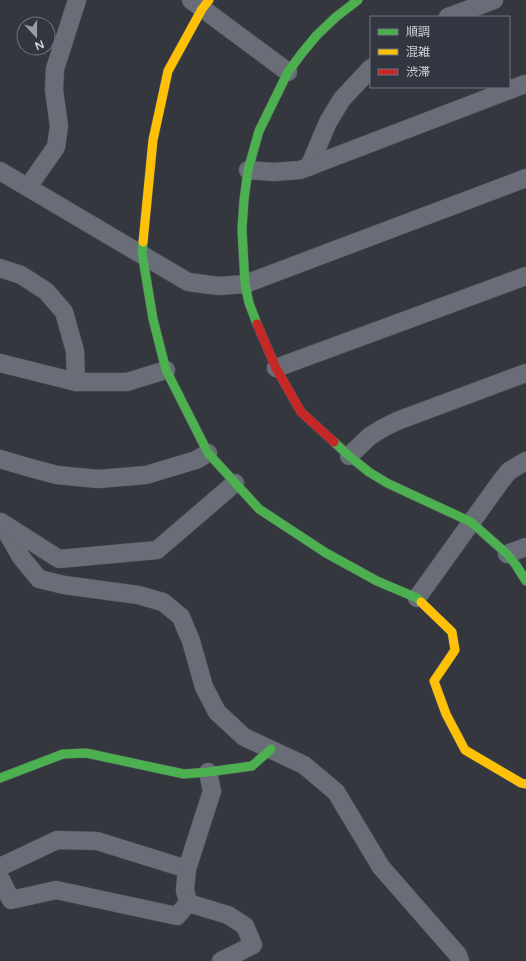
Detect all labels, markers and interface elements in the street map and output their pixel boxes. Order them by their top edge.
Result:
north arrow [16,16,56,56]
legend [370,16,510,88]
text: 順調 [406,25,430,39]
text: N [33,37,46,53]
text: 混雑 [406,45,430,59]
text: 渋滞 [406,65,430,79]

